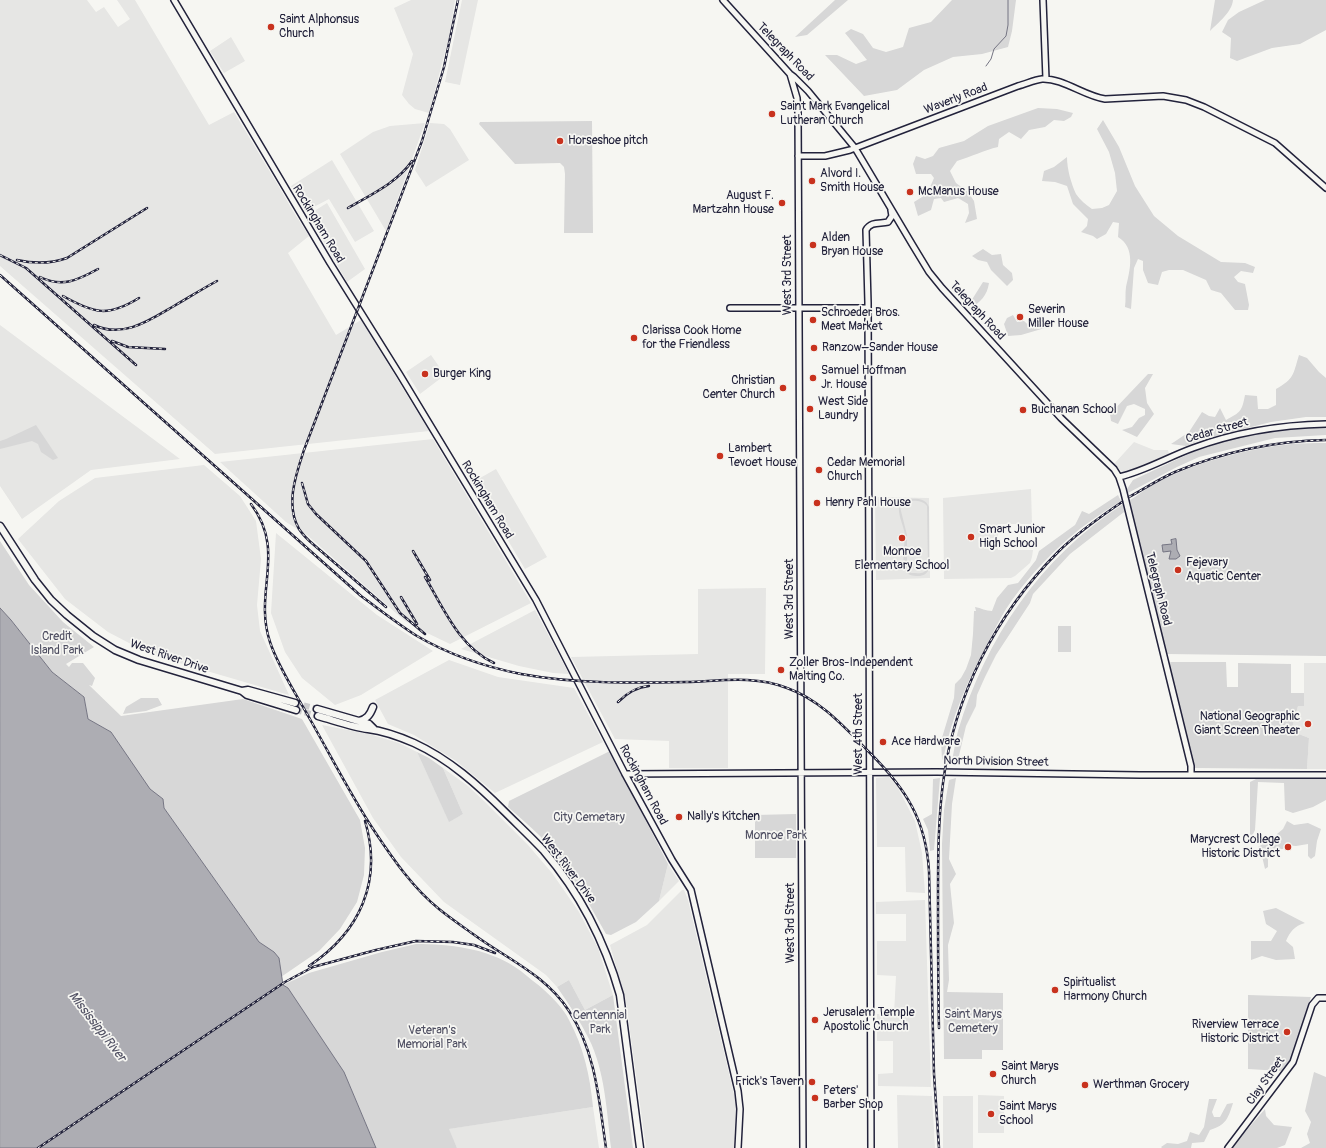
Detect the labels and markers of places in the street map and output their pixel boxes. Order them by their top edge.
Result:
place label: Saint Alphonsus Church [279,13,359,41]
marker: Saint Alphonsus Church [266,22,276,32]
place label: Saint Mark Evangelical Lutheran Church [780,100,890,128]
marker: Saint Mark Evangelical Lutheran Church [767,109,777,119]
place label: Horseshoe pitch [568,134,648,148]
marker: Horseshoe pitch [555,136,565,146]
place label: Alvord I. Smith House [820,167,884,195]
marker: Alvord I. Smith House [807,176,817,186]
place label: McManus House [918,185,999,199]
marker: McManus House [905,187,915,197]
place label: August F. Martzahn House [692,189,774,217]
marker: August F. Martzahn House [777,198,787,208]
place label: Alden Bryan House [821,231,883,259]
marker: Alden Bryan House [808,240,818,250]
place label: Severin Miller House [1028,303,1089,331]
place label: Schroeder Bros. Meat Market [821,306,900,334]
marker: Severin Miller House [1015,312,1025,322]
marker: Schroeder Bros. Meat Market [808,315,818,325]
place label: Clarissa Cook Home for the Friendless [642,324,741,352]
marker: Clarissa Cook Home for the Friendless [629,333,639,343]
place label: Ranzow–Sander House [822,341,938,355]
marker: Ranzow–Sander House [809,343,819,353]
place label: Samuel Hoffman Jr. House [821,364,906,392]
place label: Burger King [433,367,491,381]
marker: Burger King [420,369,430,379]
marker: Samuel Hoffman Jr. House [808,373,818,383]
place label: Christian Center Church [703,374,775,402]
marker: Christian Center Church [778,383,788,393]
place label: West Side Laundry [818,395,868,423]
place label: Buchanan School [1031,403,1117,417]
marker: West Side Laundry [805,404,815,414]
marker: Buchanan School [1018,405,1028,415]
place label: Lambert Tevoet House [728,442,796,470]
marker: Lambert Tevoet House [715,451,725,461]
place label: Cedar Memorial Church [827,456,905,484]
marker: Cedar Memorial Church [814,465,824,475]
place label: Henry Pahl House [825,496,911,510]
marker: Henry Pahl House [812,498,822,508]
place label: Smart Junior High School [979,523,1045,551]
marker: Smart Junior High School [966,532,976,542]
marker: Monroe Elementary School [897,533,907,543]
place label: Monroe Elementary School [855,545,949,573]
place label: Fejevary Aquatic Center [1186,556,1261,584]
marker: Fejevary Aquatic Center [1173,565,1183,575]
place label: Zoller Bros-Independent Malting Co. [789,656,913,684]
marker: Zoller Bros-Independent Malting Co. [776,665,786,675]
place label: National Geographic Giant Screen Theater [1194,710,1300,738]
marker: National Geographic Giant Screen Theater [1303,719,1313,729]
place label: Ace Hardware [891,735,960,749]
marker: Ace Hardware [878,737,888,747]
place label: Nally's Kitchen [687,810,760,824]
marker: Nally's Kitchen [674,812,684,822]
place label: Marycrest College Historic District [1190,833,1280,861]
marker: Marycrest College Historic District [1283,842,1293,852]
place label: Spiritualist Harmony Church [1063,976,1147,1004]
marker: Spiritualist Harmony Church [1050,985,1060,995]
place label: Jerusalem Temple Apostolic Church [823,1006,915,1034]
marker: Jerusalem Temple Apostolic Church [810,1015,820,1025]
place label: Riverview Terrace Historic District [1192,1018,1279,1046]
marker: Riverview Terrace Historic District [1282,1027,1292,1037]
place label: Saint Marys Church [1001,1060,1059,1088]
marker: Saint Marys Church [988,1069,998,1079]
place label: Frick's Tavern [735,1075,804,1089]
marker: Frick's Tavern [807,1077,817,1087]
place label: Werthman Grocery [1093,1078,1189,1092]
marker: Werthman Grocery [1080,1080,1090,1090]
place label: Peters' Barber Shop [823,1084,883,1112]
marker: Peters' Barber Shop [810,1093,820,1103]
place label: Saint Marys School [999,1100,1057,1128]
marker: Saint Marys School [986,1109,996,1119]

